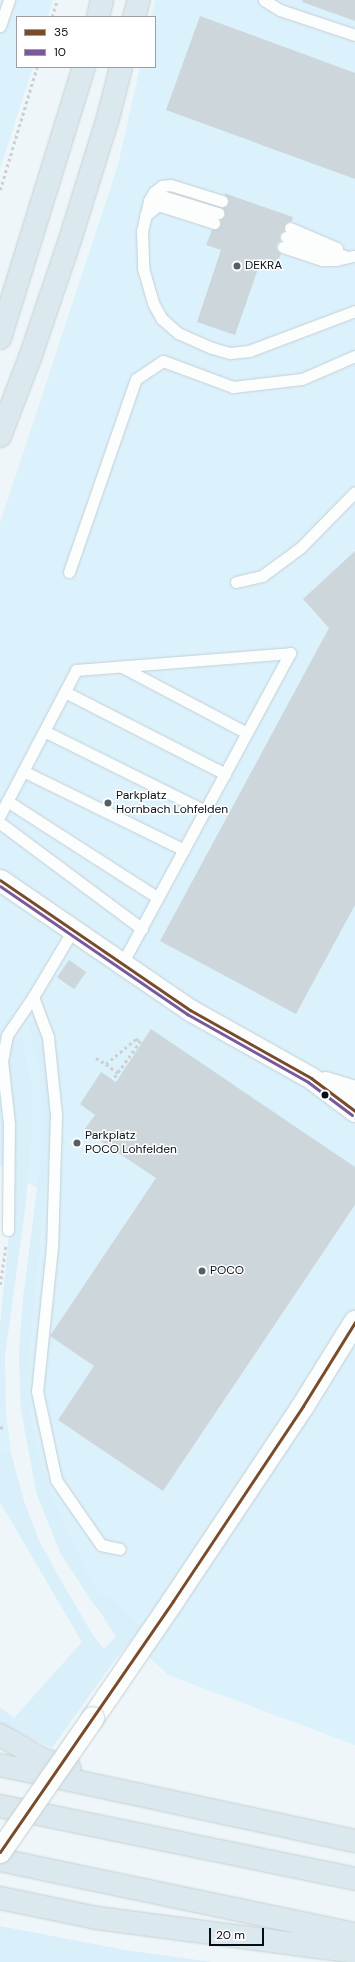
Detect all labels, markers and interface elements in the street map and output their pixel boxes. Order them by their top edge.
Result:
legend [16,16,156,68]
text: 35 [54,24,68,40]
text: 10 [54,44,66,60]
place label: DEKRA [245,259,282,273]
marker: DEKRA [232,261,242,271]
place label: Parkplatz Hornbach Lohfelden [116,789,228,817]
marker: Parkplatz Hornbach Lohfelden [103,798,113,808]
unlabelled marker [320,1090,330,1100]
place label: Parkplatz POCO Lohfelden [85,1129,177,1157]
marker: Parkplatz POCO Lohfelden [72,1138,82,1148]
place label: POCO [210,1264,244,1278]
marker: POCO [197,1266,207,1276]
scale bar [211,1920,266,1946]
text: 20 m [216,1927,245,1943]

